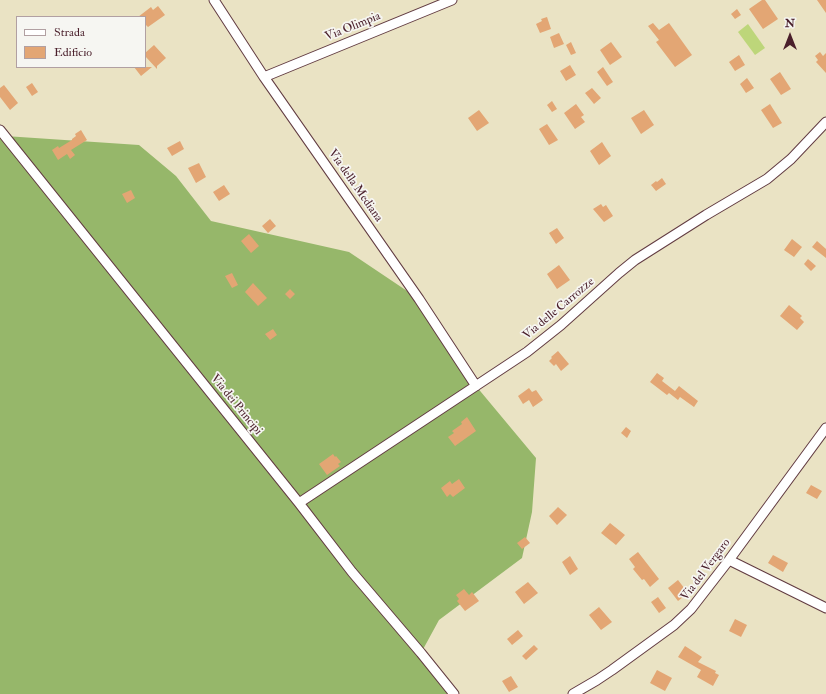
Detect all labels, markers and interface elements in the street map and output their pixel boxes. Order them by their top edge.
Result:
street label: Via Olimpia [323,9,383,45]
legend [16,16,146,68]
north arrow [770,16,810,56]
text: N [785,17,795,30]
text: Strada [54,25,85,40]
text: Edificio [54,45,92,60]
street label: Via della Mediana [325,147,385,225]
street label: Via delle Carrozze [520,275,598,343]
street label: Via dei Principi [207,372,265,438]
street label: Via del Vergaro [678,536,734,604]

